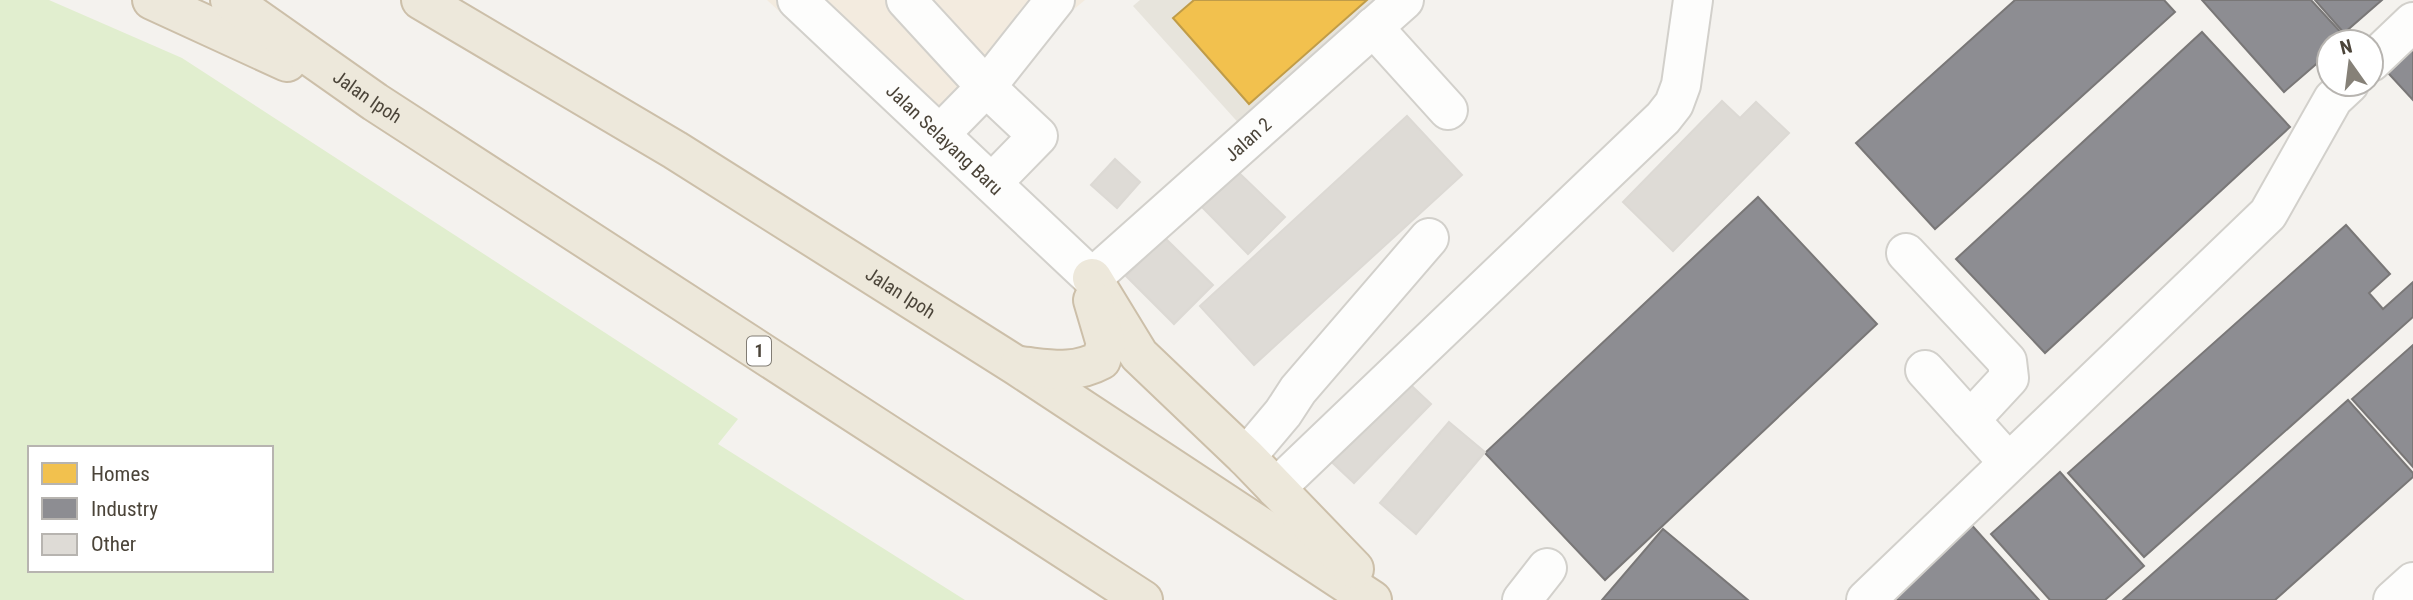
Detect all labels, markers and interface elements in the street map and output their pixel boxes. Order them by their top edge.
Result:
north arrow [2315,28,2385,98]
text: N [2338,34,2354,60]
street label: Jalan Ipoh [329,65,406,128]
street label: Jalan Selayang Baru [881,79,1008,200]
street label: Jalan 2 [1220,113,1276,166]
street label: Jalan Ipoh [861,262,940,324]
road number: 1 [747,337,771,366]
legend [28,446,273,572]
text: Homes [91,462,150,486]
text: Industry [91,497,158,521]
text: Other [91,532,136,556]

